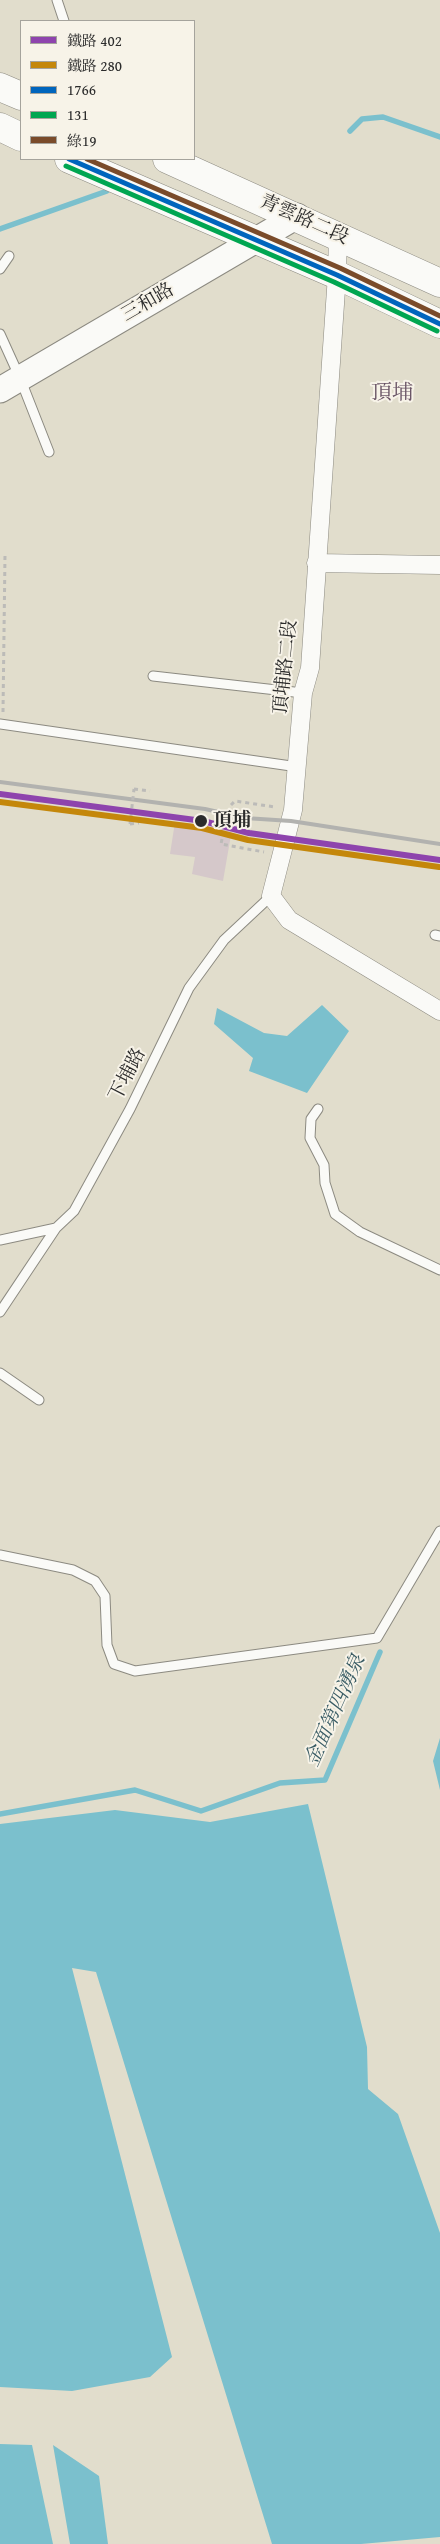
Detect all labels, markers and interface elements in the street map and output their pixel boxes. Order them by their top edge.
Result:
legend [20,20,195,160]
text: 鐵路 402 [67,30,122,51]
text: 鐵路 280 [67,55,122,76]
text: 1766 [67,79,96,100]
text: 131 [67,104,89,125]
text: 綠19 [67,130,96,151]
street label: 青雲路二段 [256,190,352,250]
street label: 三和路 [118,279,178,327]
district label: 頂埔 [371,381,413,407]
street label: 頂埔路二段 [270,619,302,715]
place label: 頂埔 [213,810,251,832]
marker: 頂埔 [193,813,209,829]
street label: 下埔路 [105,1044,151,1106]
water label: 金面第四湧泉 [301,1651,371,1771]

